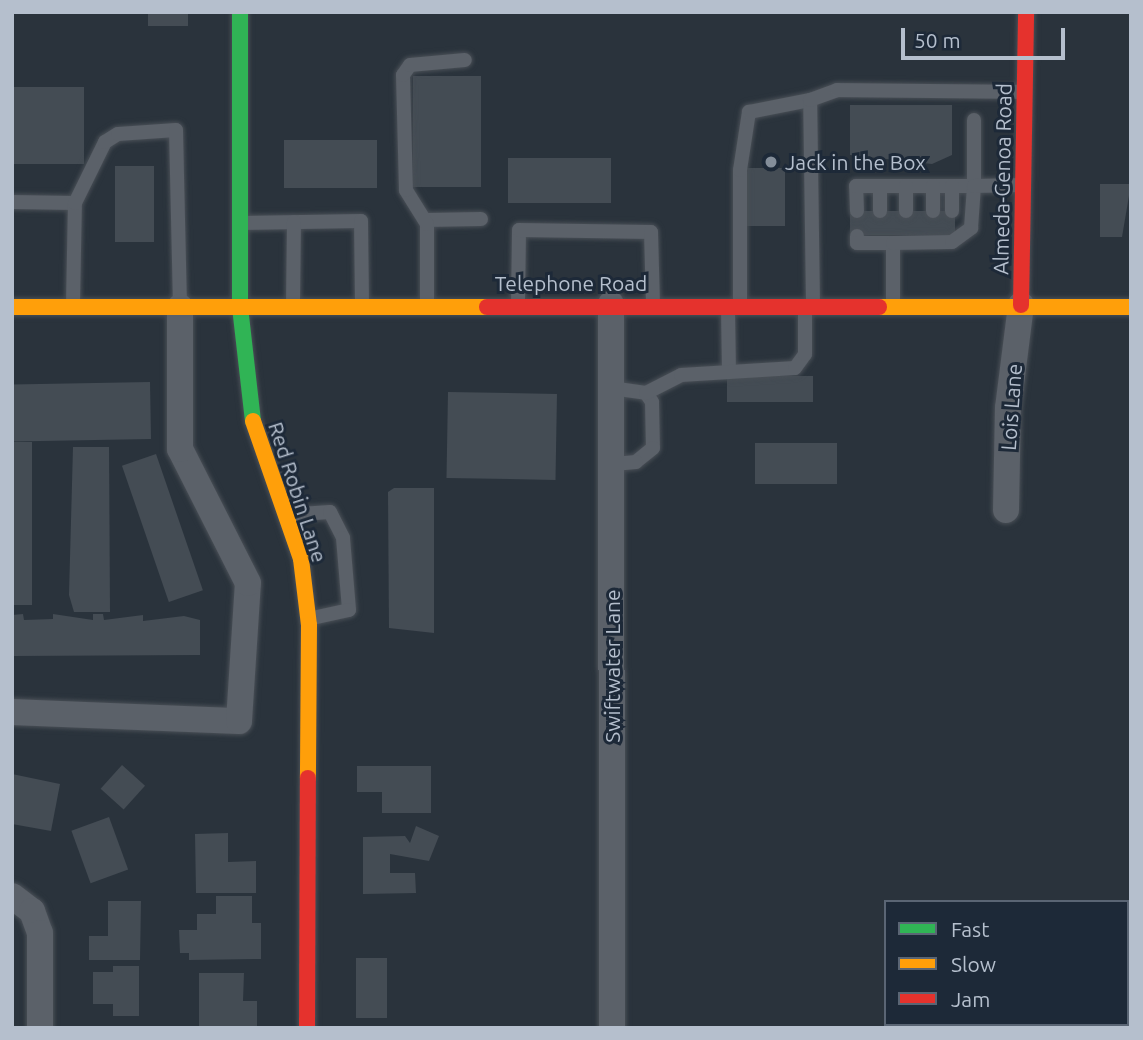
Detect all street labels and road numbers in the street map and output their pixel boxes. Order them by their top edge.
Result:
street label: Almeda-Genoa Road [988,83,1016,275]
street label: Telephone Road [495,270,647,296]
street label: Lois Lane [995,363,1027,451]
street label: Red Robin Lane [263,419,333,565]
street label: Swiftwater Lane [599,589,625,743]

